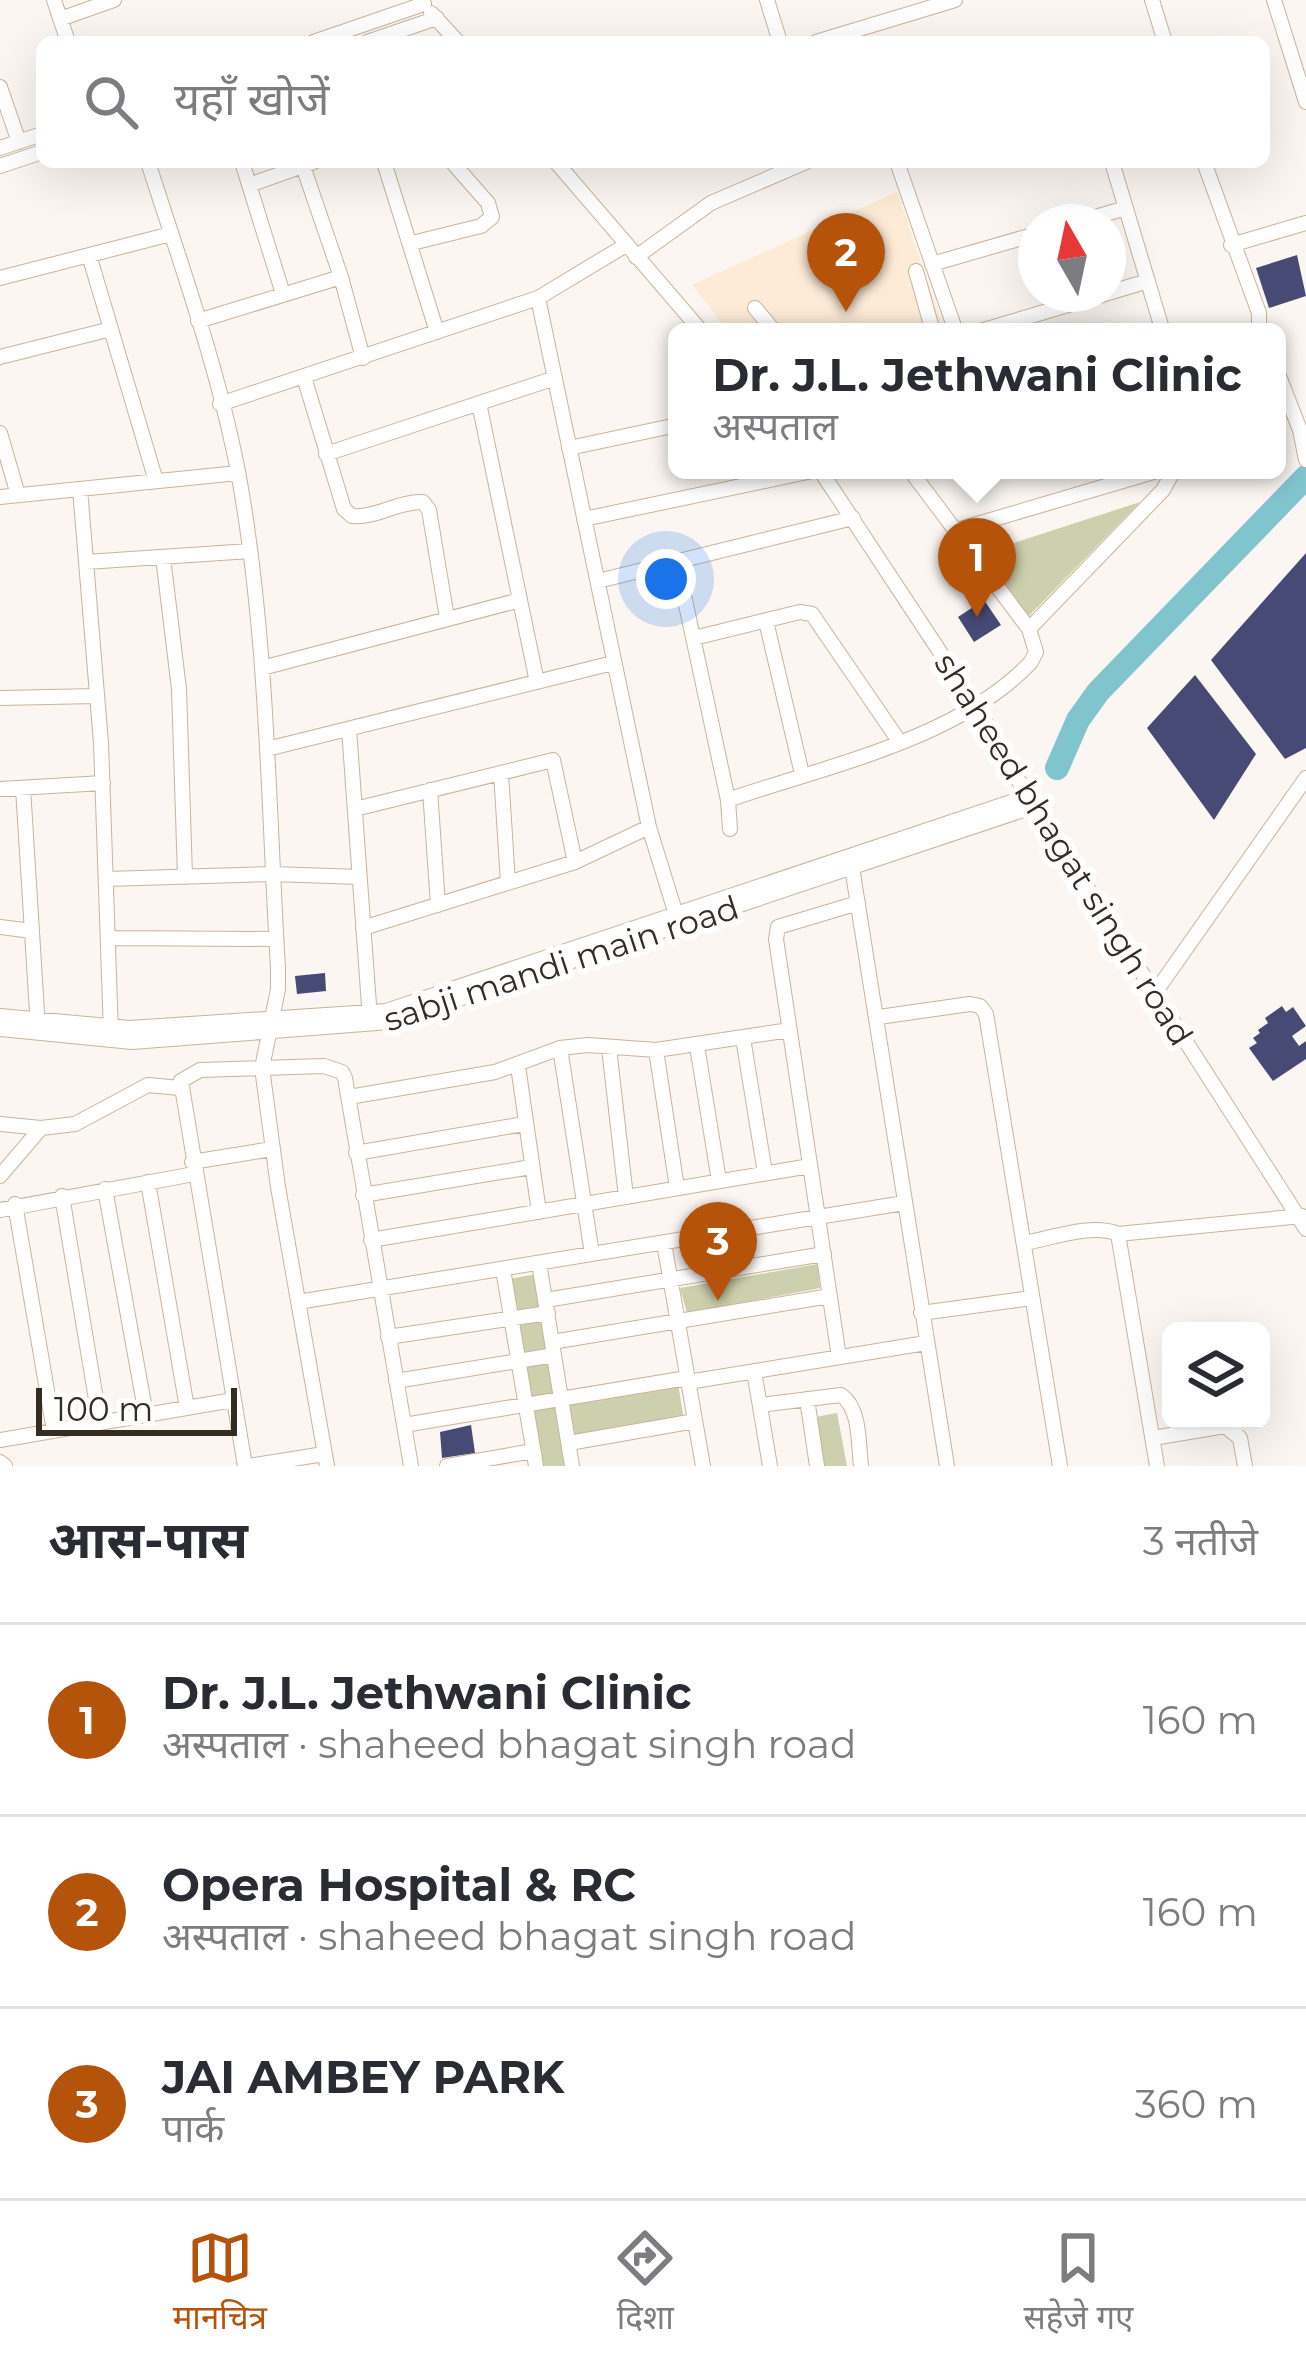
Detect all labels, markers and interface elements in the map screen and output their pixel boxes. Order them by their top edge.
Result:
search box [36,36,1270,168]
icon: search [78,69,144,135]
text: यहाँ खोजें [174,71,329,126]
north arrow [1018,204,1126,312]
pin: 2 [807,213,885,312]
popup [668,323,1286,479]
text: Dr. J.L. Jethwani Clinic [712,347,1242,402]
text: अस्पताल [712,402,838,450]
pin: 1 [938,518,1016,617]
your location [636,549,696,609]
street label: shaheed bhagat singh road [926,645,1202,1053]
street label: sabji mandi main road [379,887,743,1039]
pin: 3 [679,1202,757,1301]
map controls [1162,1322,1270,1430]
button: layers [1162,1322,1270,1430]
scale bar [36,1382,237,1435]
text: 100 m [54,1389,153,1429]
text: आस-पास [48,1509,248,1571]
text: 3 नतीजे [1143,1517,1258,1565]
text: Dr. J.L. Jethwani Clinic [162,1665,692,1720]
text: 1 [79,1696,95,1744]
text: 160 m [1143,1696,1258,1744]
text: अस्पताल · shaheed bhagat singh road [162,1720,856,1768]
text: Opera Hospital & RC [162,1857,636,1912]
text: 2 [75,1888,99,1936]
text: 160 m [1143,1888,1258,1936]
text: अस्पताल · shaheed bhagat singh road [162,1912,856,1960]
text: JAI AMBEY PARK [162,2049,564,2104]
text: 3 [75,2080,99,2128]
text: 360 m [1135,2080,1258,2128]
text: पार्क [162,2104,224,2152]
tab: मानचित्र [173,2225,267,2342]
tab: दिशा [612,2225,678,2342]
tab: सहेजे गए [1024,2225,1133,2342]

